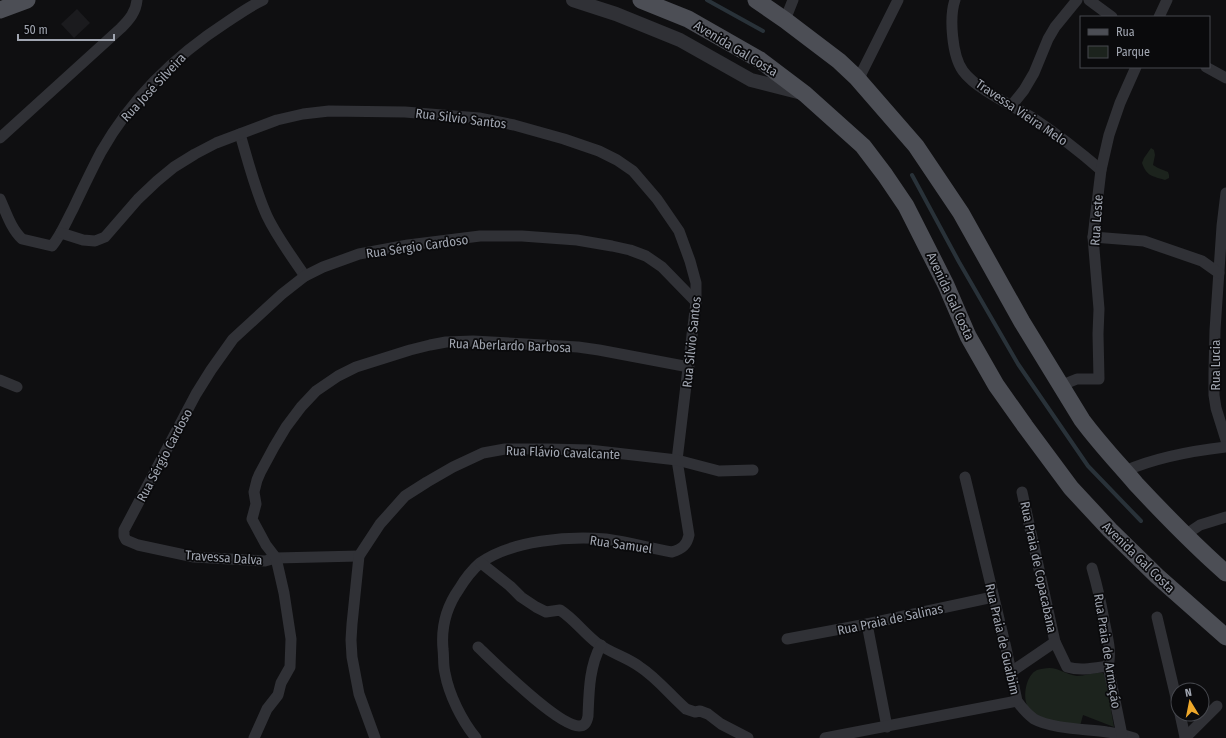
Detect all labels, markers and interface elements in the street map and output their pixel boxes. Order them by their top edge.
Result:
scale bar [18,16,114,42]
legend [1080,16,1210,68]
street label: Avenida Gal Costa [691,18,780,79]
text: 50 m [24,23,48,37]
text: Rua [1116,25,1135,39]
text: Parque [1116,45,1150,59]
street label: Rua José Silveira [118,50,189,125]
street label: Travessa Vieira Melo [973,76,1071,149]
street label: Rua Silvio Santos [415,105,508,132]
street label: Rua Leste [1087,194,1106,246]
street label: Rua Sérgio Cardoso [365,232,469,261]
street label: Avenida Gal Costa [924,250,977,342]
street label: Rua Silvio Santos [679,295,704,388]
street label: Rua Aberlardo Barbosa [449,336,571,355]
street label: Rua Lucia [1208,340,1223,390]
street label: Rua Sérgio Cardoso [134,406,195,504]
street label: Rua Flávio Cavalcante [506,443,620,462]
street label: Rua Praia de Copacabana [1017,500,1060,634]
street label: Avenida Gal Costa [1099,519,1178,596]
street label: Rua Samuel [589,533,654,556]
street label: Travessa Dalva [185,547,263,568]
street label: Rua Praia de Guaibim [982,582,1023,696]
street label: Rua Praia de Armaçáo [1091,593,1124,710]
street label: Rua Praia de Salinas [836,601,945,638]
north arrow [1170,682,1210,722]
text: N [1184,686,1193,700]

